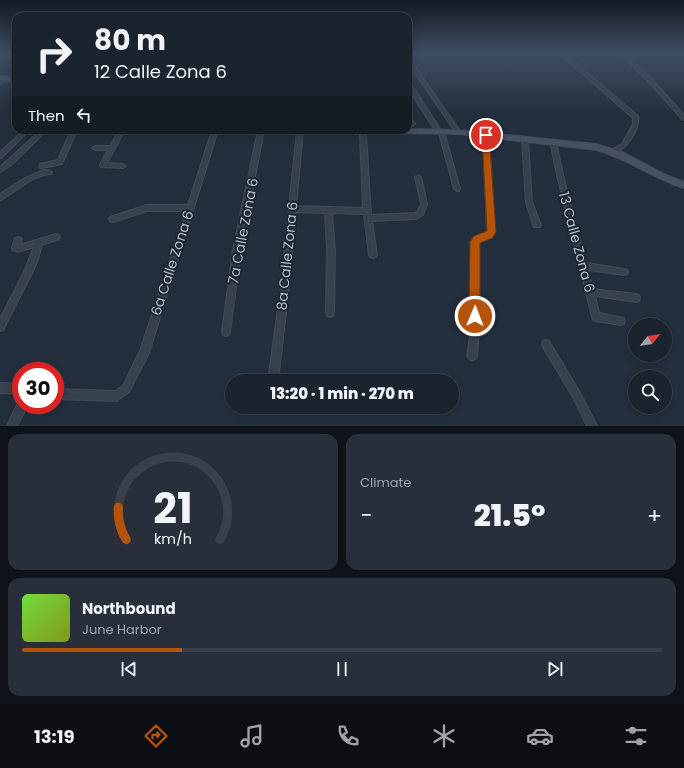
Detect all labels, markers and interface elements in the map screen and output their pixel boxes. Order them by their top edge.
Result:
text: 80 m [94,21,166,60]
icon: right [28,28,80,80]
text: 12 Calle Zona 6 [94,59,227,84]
icon: left [73,104,95,126]
text: Then [28,105,65,126]
pin [469,118,503,152]
icon: arrive [475,124,497,146]
street label: 7a Calle Zona 6 [223,176,263,286]
street label: 13 Calle Zona 6 [554,189,600,295]
street label: 8a Calle Zona 6 [271,201,303,311]
street label: 6a Calle Zona 6 [146,208,198,318]
position arrow [454,295,496,337]
north arrow [628,318,672,362]
map controls [628,318,672,414]
speed limit sign: 30 [12,362,64,414]
button: search [628,370,672,414]
text: 13:20 · 1 min · 270 m [270,383,414,404]
text: Climate [360,473,411,492]
text: 21 [153,479,193,538]
text: 21.5° [474,494,545,537]
text: − [360,500,372,531]
text: + [647,500,662,531]
text: km/h [154,529,192,549]
text: Northbound [82,598,176,619]
text: June Harbor [82,620,162,639]
icon: previous [118,658,140,680]
icon: pause [331,658,353,680]
icon: next [544,658,566,680]
icon: directions [142,722,170,750]
icon: music [238,722,266,750]
icon: phone [334,722,362,750]
icon: climate [430,722,458,750]
icon: car [526,722,554,750]
icon: filters [622,722,650,750]
text: 13:19 [34,724,75,749]

